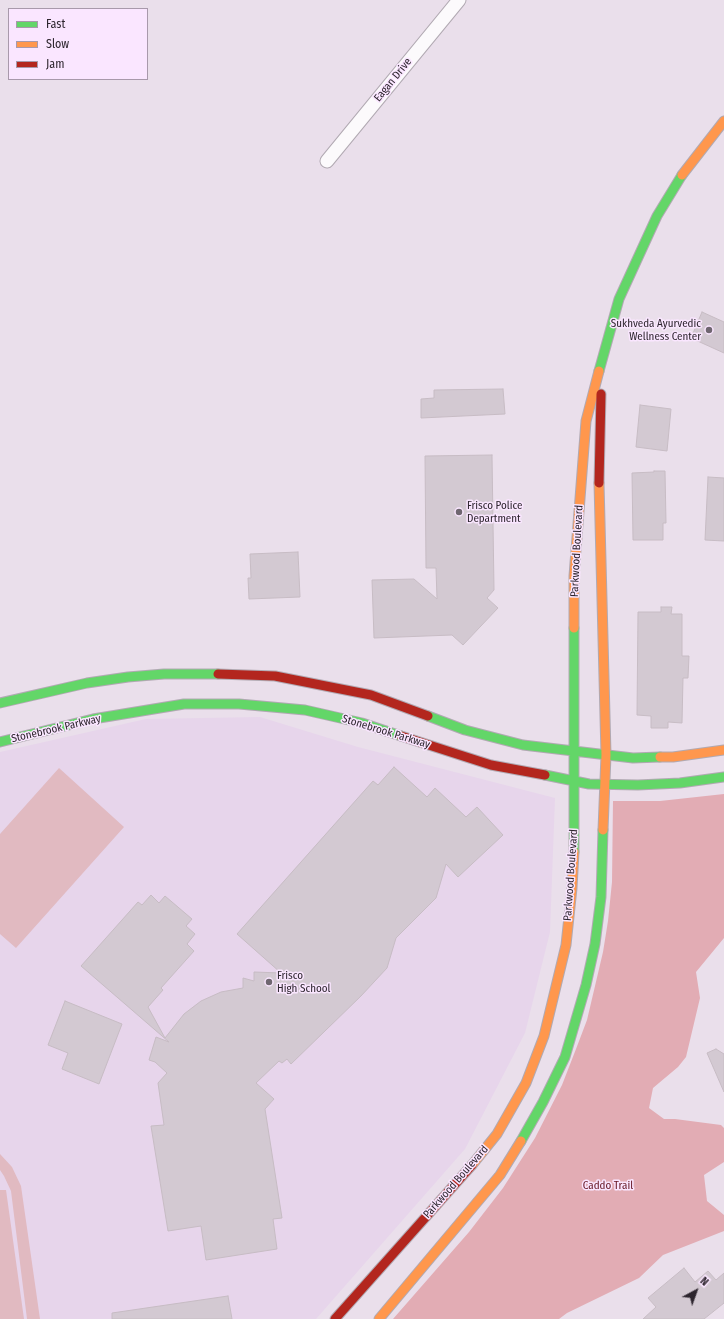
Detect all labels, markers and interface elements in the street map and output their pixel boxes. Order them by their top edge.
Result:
legend [8,8,148,80]
text: Fast [46,17,65,31]
text: Slow [46,37,69,51]
street label: Eagan Drive [371,56,415,104]
text: Jam [46,57,64,71]
place label: Sukhveda Ayurvedic Wellness Center [611,317,701,343]
marker: Sukhveda Ayurvedic Wellness Center [704,325,714,335]
place label: Frisco Police Department [467,499,522,525]
street label: Parkwood Boulevard [568,505,586,597]
marker: Frisco Police Department [454,507,464,517]
street label: Stonebrook Parkway [10,712,102,746]
street label: Stonebrook Parkway [340,712,432,752]
street label: Parkwood Boulevard [561,829,581,921]
place label: Frisco High School [277,969,330,995]
marker: Frisco High School [264,977,274,987]
street label: Parkwood Boulevard [421,1143,491,1221]
park label: Caddo Trail [583,1179,633,1193]
north arrow [676,1271,716,1311]
text: N [697,1274,711,1289]

